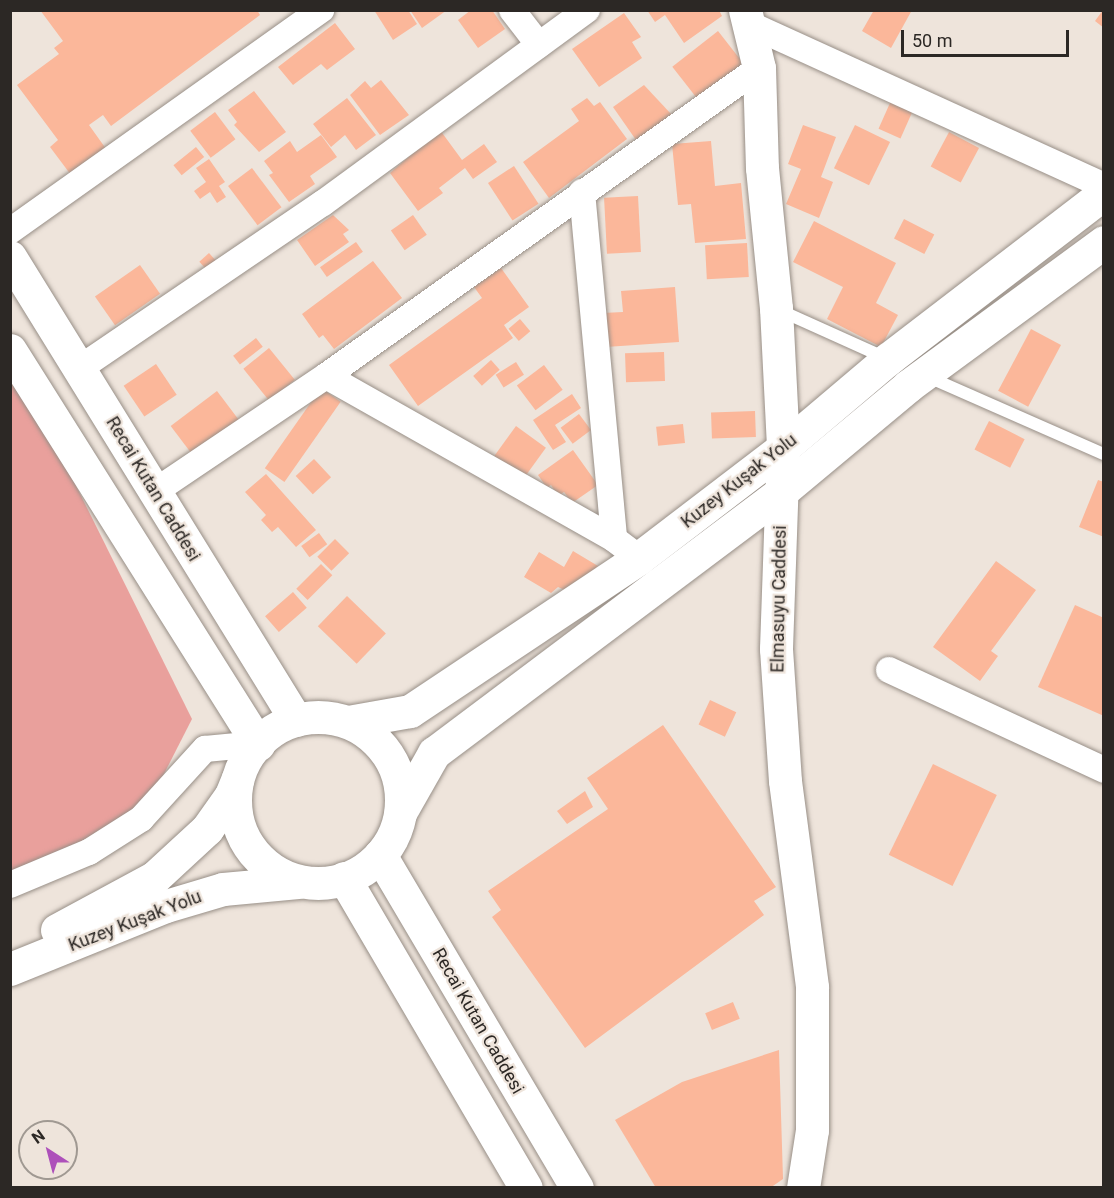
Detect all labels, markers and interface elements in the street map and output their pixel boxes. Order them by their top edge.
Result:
scale bar [904,18,1072,56]
text: 50 m [912,30,952,51]
street label: Recai Kutan Caddesi [101,413,205,565]
street label: Kuzey Kuşak Yolu [677,429,801,533]
street label: Elmasuyu Caddesi [767,525,791,673]
street label: Kuzey Kuşak Yolu [65,886,205,956]
street label: Recai Kutan Caddesi [427,944,529,1098]
north arrow [18,1120,78,1180]
text: N [28,1126,48,1148]

